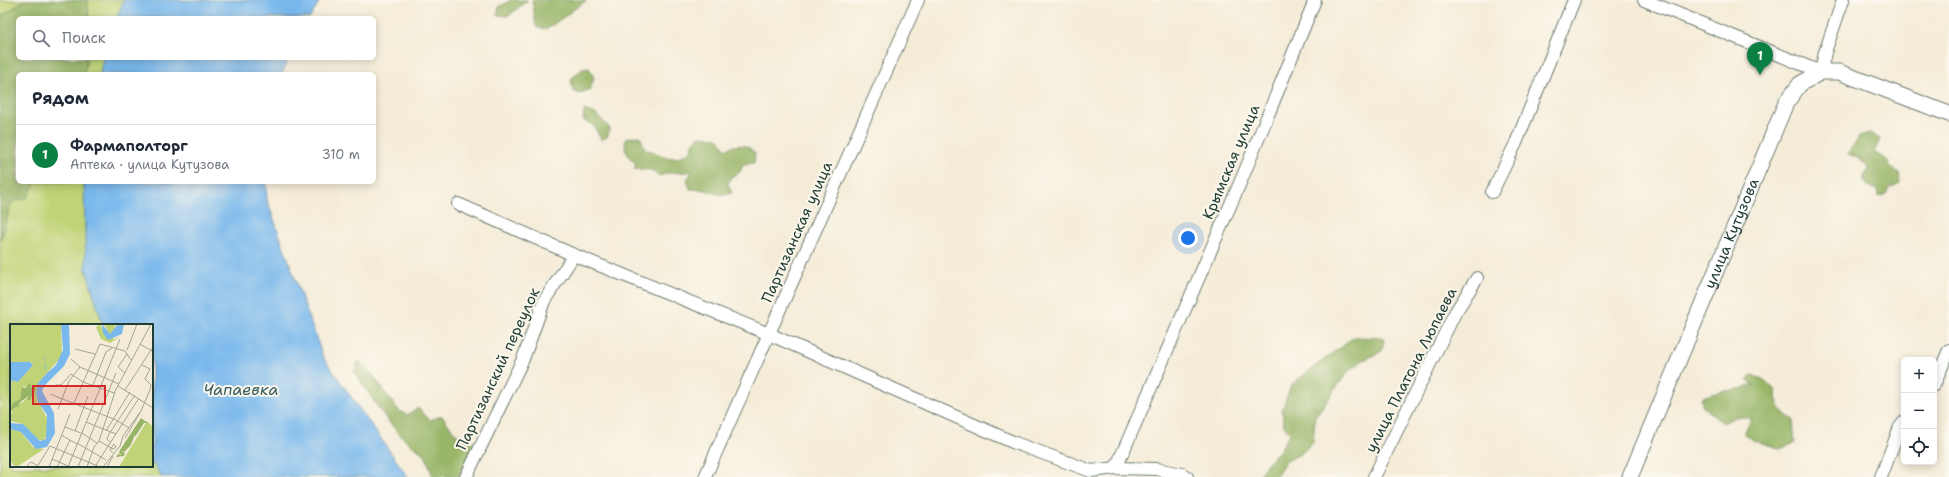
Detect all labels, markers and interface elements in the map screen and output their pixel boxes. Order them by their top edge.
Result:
search box [16,16,376,60]
icon: search [30,27,52,49]
text: Поиск [62,28,106,48]
pin: 1 [1747,42,1773,75]
text: Рядом [32,87,89,109]
street label: Крымская улица [1198,101,1265,223]
text: Фармаполторг [70,136,188,156]
text: 1 [42,146,48,163]
text: 310 m [322,146,360,163]
text: Аптека · улица Кутузова [70,156,229,173]
street label: Партизанская улица [757,158,837,306]
street label: улица Кутузова [1700,175,1764,292]
your location [1178,228,1198,248]
street label: улица Платона Люпаева [1361,283,1462,456]
street label: Партизанский переулок [452,284,544,453]
inset map [10,324,153,467]
map controls [1901,357,1937,465]
button: + [1901,357,1937,393]
water label: Чапаевка [204,379,278,400]
button: − [1901,393,1937,429]
button: locate [1901,429,1937,465]

